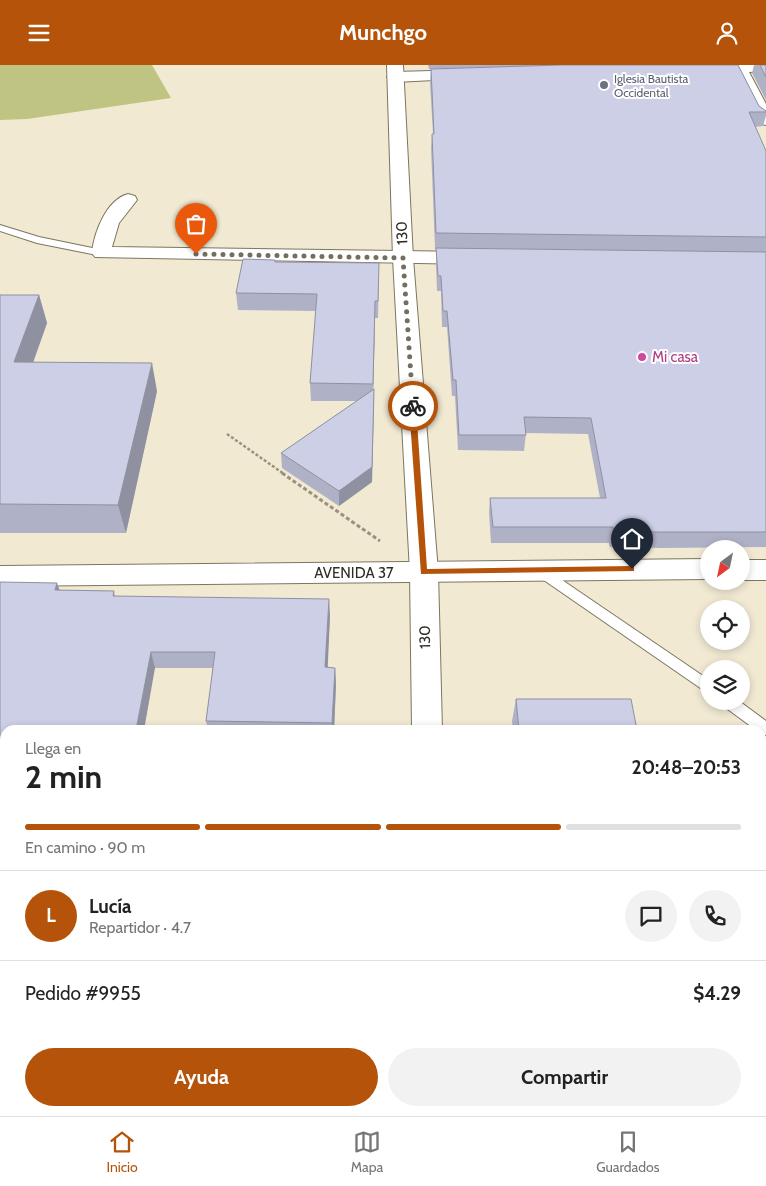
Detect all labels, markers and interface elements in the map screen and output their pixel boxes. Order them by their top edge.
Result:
icon: menu [25,19,53,47]
text: Munchgo [339,19,427,46]
icon: person [713,19,741,47]
place label: Iglesia Bautista Occidental [614,71,689,100]
marker: Iglesia Bautista Occidental [598,79,610,91]
pin [175,203,217,254]
icon: bag [182,210,210,238]
street label: 130 [392,221,412,245]
place label: Mi casa [652,348,699,366]
marker: Mi casa [636,351,648,363]
courier [388,381,438,431]
icon: bike [399,392,427,420]
pin [611,518,653,569]
icon: home [618,525,646,553]
north arrow [700,540,750,590]
map controls [700,540,750,710]
street label: AVENIDA 37 [314,564,394,582]
button: locate [700,600,750,650]
street label: 130 [416,625,434,649]
button: layers [700,660,750,710]
text: Llega en [25,739,81,758]
text: 20:48–20:53 [632,756,741,779]
text: 2 min [25,757,102,796]
text: En camino · 90 m [25,838,145,857]
button: chat [625,890,677,942]
button: phone [689,890,741,942]
text: Lucía [89,895,132,918]
text: L [46,904,56,927]
text: Repartidor · 4.7 [89,918,191,937]
text: Pedido #9955 [25,982,141,1005]
text: $4.29 [693,982,741,1005]
button: Ayuda [25,1048,378,1106]
button: Compartir [388,1048,741,1106]
tab: Inicio [106,1128,138,1176]
tab: Mapa [351,1128,383,1176]
tab: Guardados [596,1128,660,1176]

